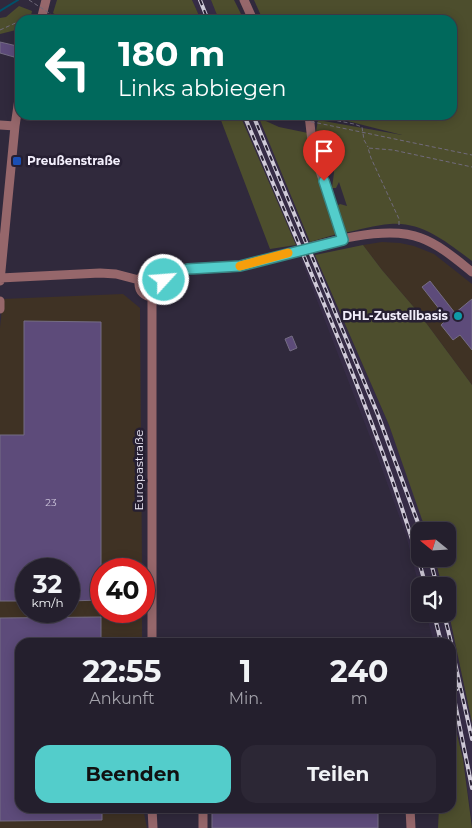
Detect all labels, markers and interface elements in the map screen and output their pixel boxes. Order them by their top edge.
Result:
text: 180 m [118,32,225,75]
icon: left [35,35,100,100]
text: Links abbiegen [118,75,286,102]
pin [303,130,345,181]
icon: arrive [310,137,338,165]
place label: Preußenstraße [27,153,121,168]
marker: Preußenstraße [11,155,23,167]
position arrow [137,253,189,305]
place label: DHL-Zustellbasis [342,308,449,323]
marker: DHL-Zustellbasis [452,310,464,322]
street label: Europastraße [131,430,146,510]
house number: 23 [45,496,57,509]
north arrow [411,522,456,568]
map controls [411,522,456,622]
speed limit sign: 40 [90,558,155,623]
text: 32 [33,569,62,599]
button: sound [411,577,456,622]
text: km/h [31,595,64,610]
text: 22:55 [82,653,161,690]
text: 1 [240,653,252,690]
text: 240 [330,653,389,690]
text: Ankunft [89,689,154,708]
text: Min. [229,689,263,708]
text: m [351,689,368,708]
button: Beenden [35,745,231,803]
button: Teilen [241,745,436,803]

